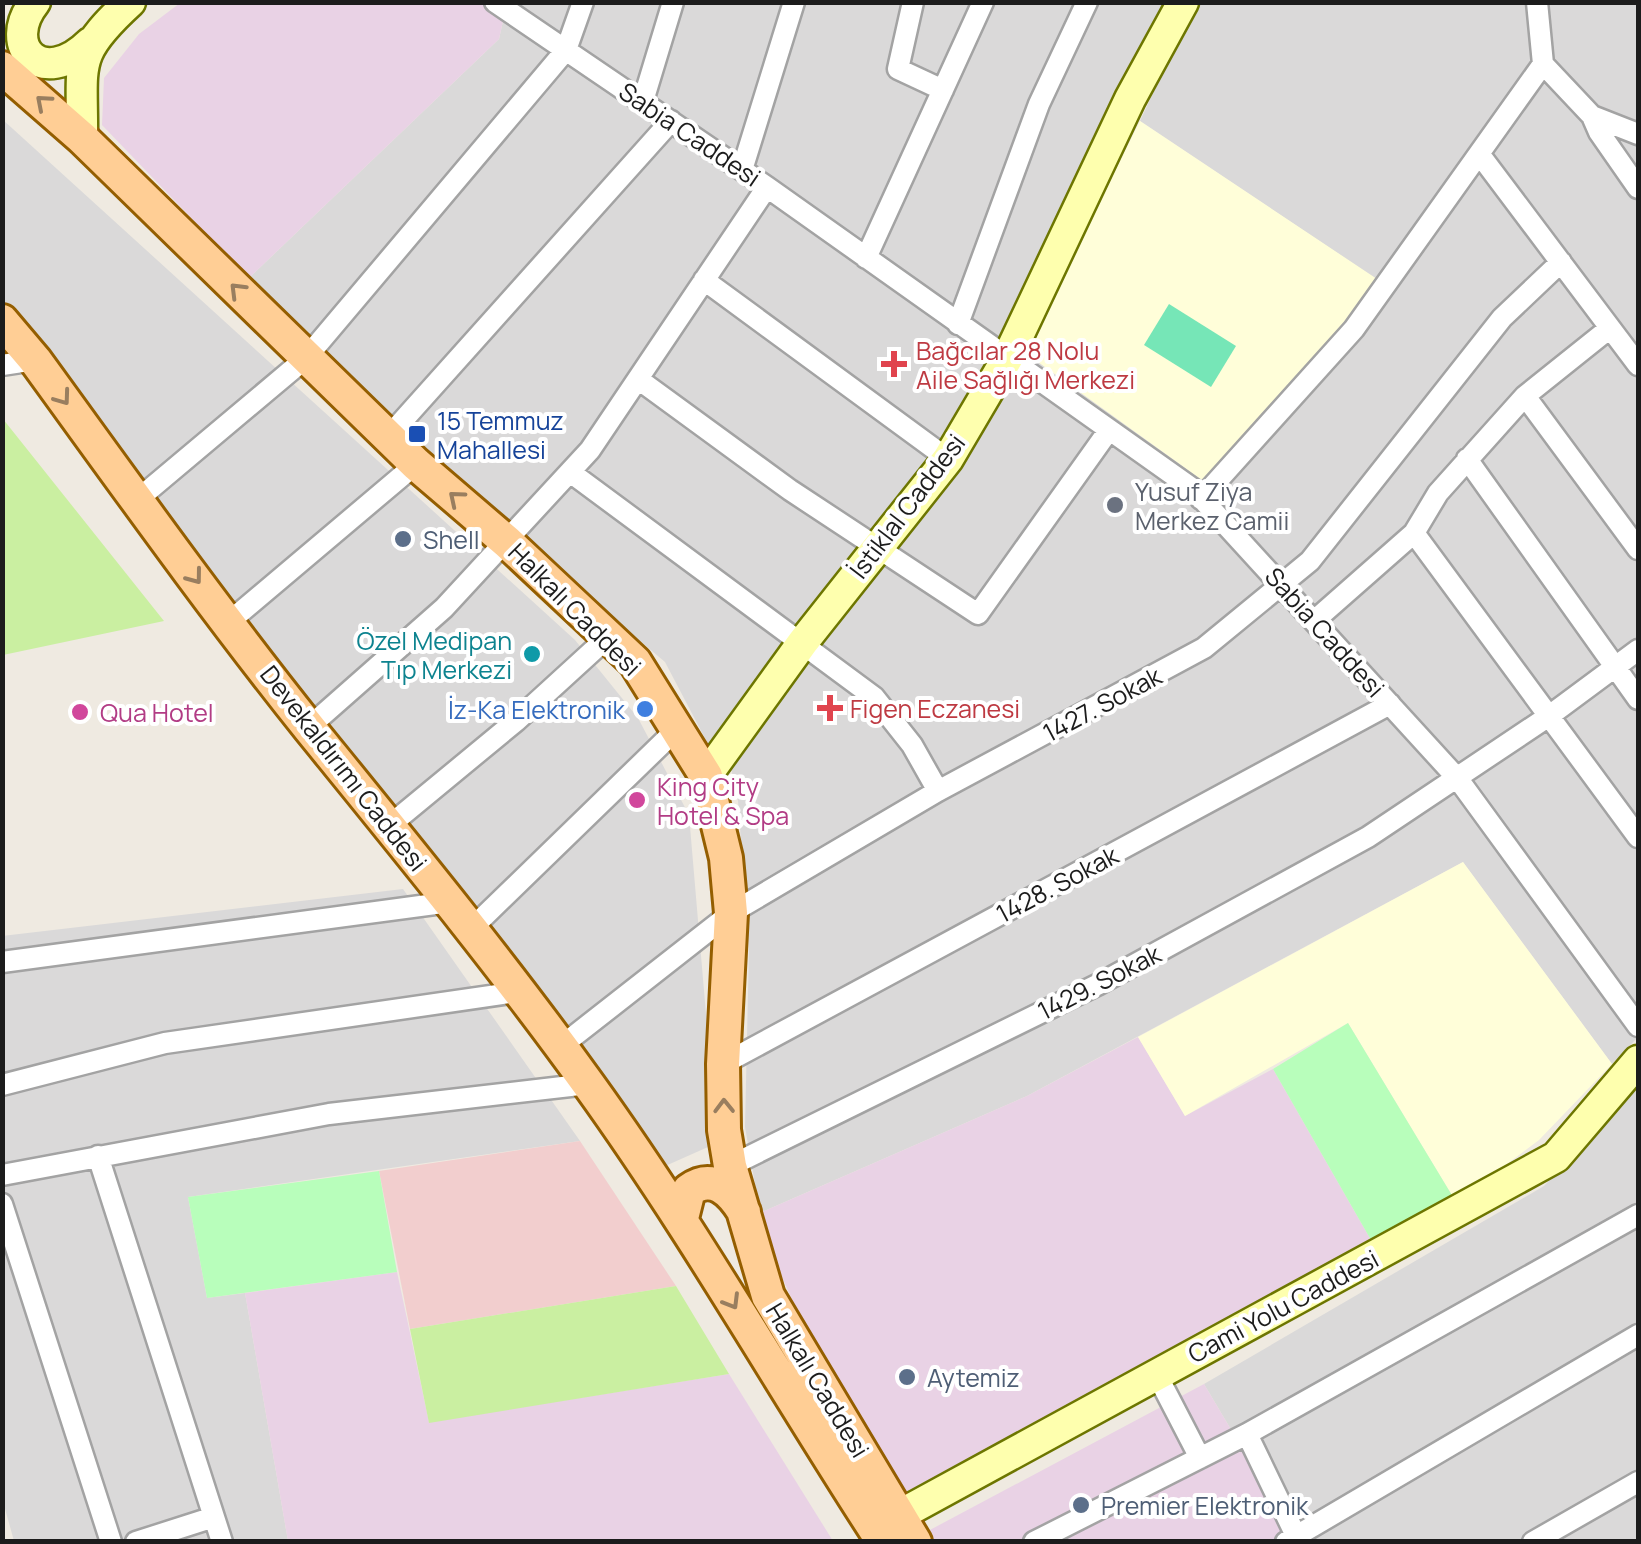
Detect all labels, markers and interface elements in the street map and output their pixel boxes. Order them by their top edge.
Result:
street label: Sabia Caddesi [612,74,768,194]
one-way arrow [36,95,55,113]
one-way arrow [230,284,248,302]
place label: Bağcılar 28 Nolu Aile Sağlığı Merkezi [916,333,1135,397]
marker: Bağcılar 28 Nolu Aile Sağlığı Merkezi [881,351,907,377]
one-way arrow [51,387,69,405]
place label: 15 Temmuz Mahallesi [437,403,564,467]
marker: 15 Temmuz Mahallesi [406,423,428,445]
street label: İstiklal Caddesi [841,426,973,586]
place label: Yusuf Ziya Merkez Camii [1135,474,1289,538]
one-way arrow [449,492,467,510]
marker: Yusuf Ziya Merkez Camii [1104,494,1126,516]
place label: Shell [423,522,480,557]
marker: Shell [392,528,414,550]
street label: Halkalı Caddesi [501,535,649,683]
street label: Sabia Caddesi [1257,559,1393,705]
one-way arrow [184,566,201,584]
place label: Özel Medipan Tıp Merkezi [356,623,512,687]
marker: Özel Medipan Tıp Merkezi [521,643,543,665]
street label: Devekaldırımı Caddesi [253,658,435,878]
street label: 1427. Sokak [1036,658,1168,750]
place label: Figen Eczanesi [850,691,1020,726]
place label: İz-Ka Elektronik [448,692,626,727]
place label: Qua Hotel [100,695,214,730]
marker: Figen Eczanesi [819,697,841,719]
marker: İz-Ka Elektronik [634,698,656,720]
marker: Qua Hotel [69,701,91,723]
place label: King City Hotel & Spa [657,769,789,833]
marker: King City Hotel & Spa [626,789,648,811]
street label: 1428. Sokak [990,837,1125,931]
street label: 1429. Sokak [1031,936,1167,1028]
one-way arrow [713,1097,734,1113]
street label: Cami Yolu Caddesi [1182,1241,1384,1371]
one-way arrow [720,1291,739,1309]
street label: Halkalı Caddesi [758,1296,878,1464]
place label: Aytemiz [927,1360,1020,1395]
marker: Aytemiz [896,1366,918,1388]
place label: Premier Elektronik [1101,1488,1309,1523]
marker: Premier Elektronik [1070,1494,1092,1516]

